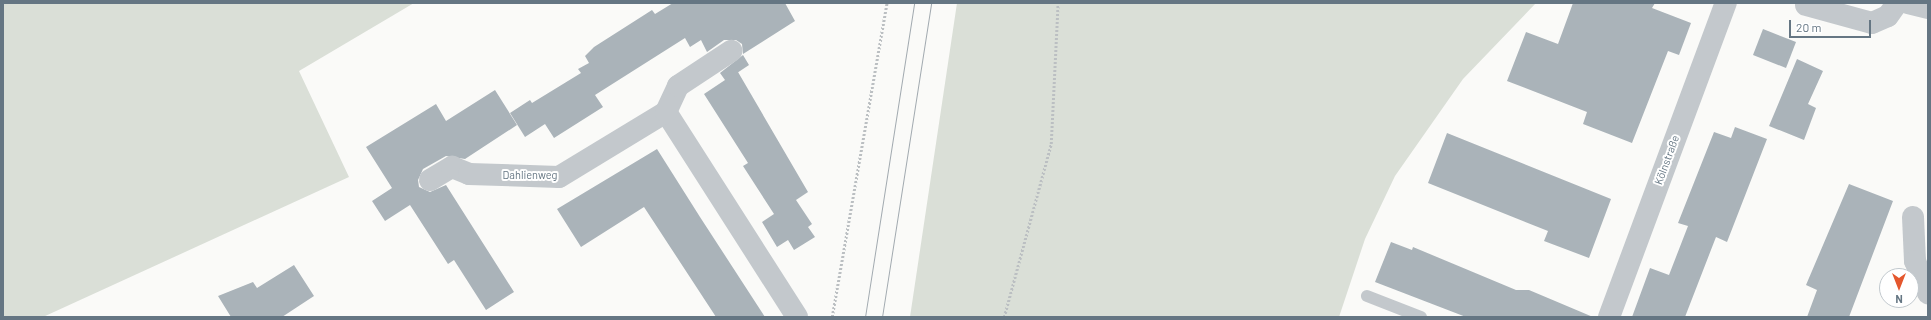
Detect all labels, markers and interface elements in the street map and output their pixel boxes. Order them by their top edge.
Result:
scale bar [1791,12,1873,38]
text: 20 m [1796,20,1822,34]
street label: Kölnstraße [1652,133,1682,187]
street label: Dahlienweg [503,168,557,182]
north arrow [1879,268,1919,308]
text: N [1895,293,1903,306]

